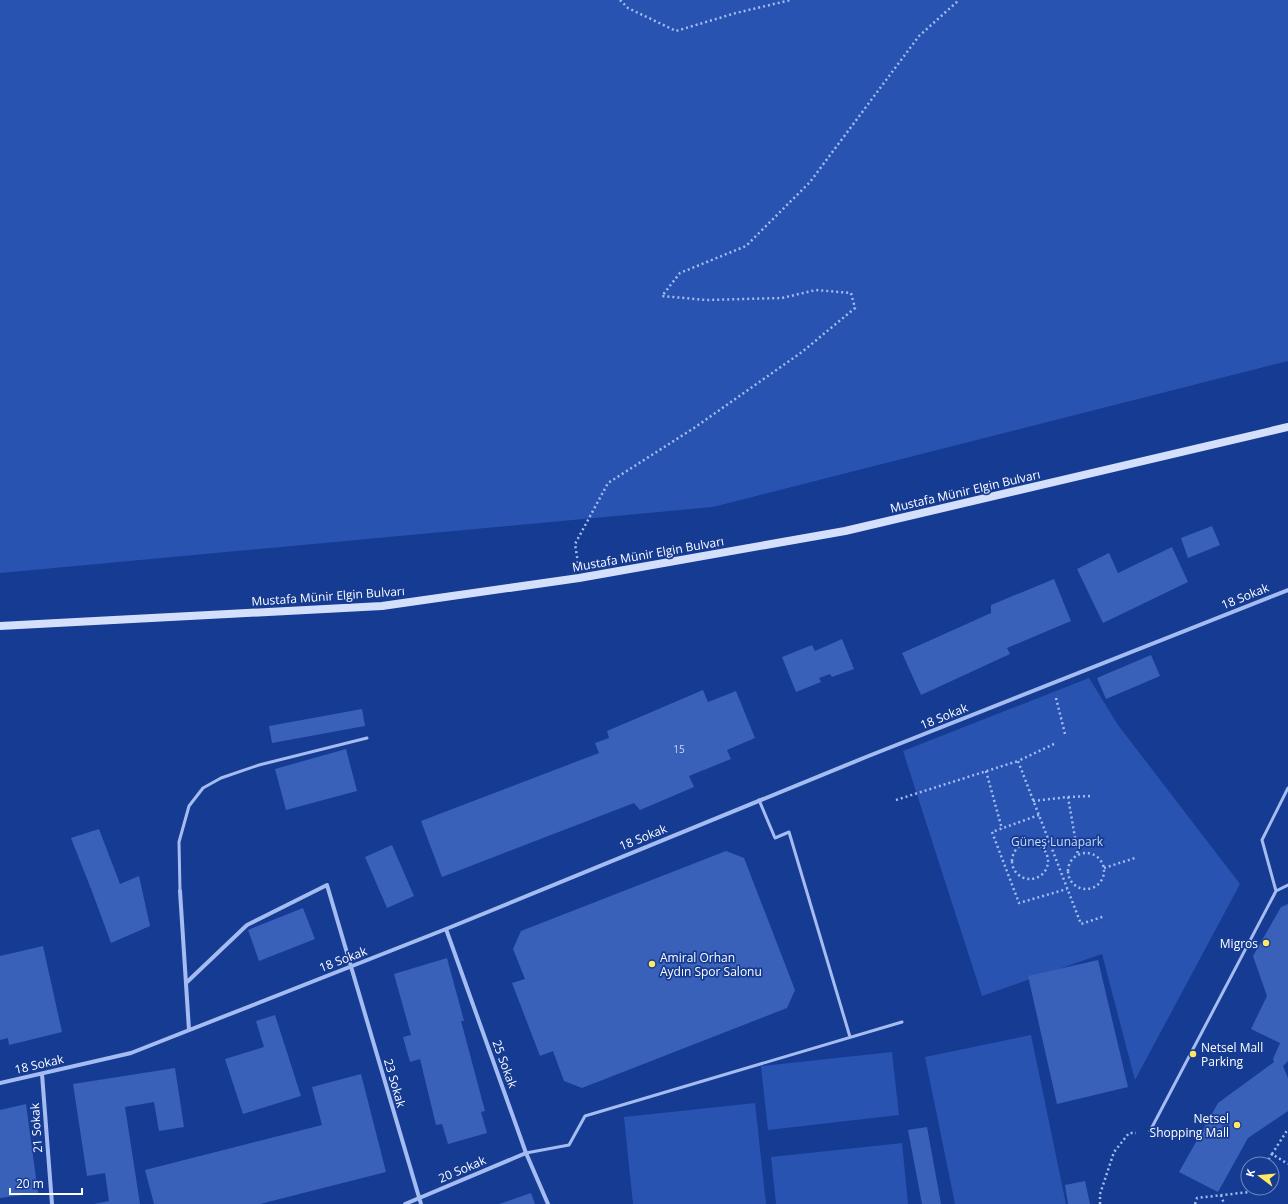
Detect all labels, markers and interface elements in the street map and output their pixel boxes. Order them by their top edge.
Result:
street label: Mustafa Münir Elgin Bulvarı [888,465,1042,517]
street label: Mustafa Münir Elgin Bulvarı [571,532,725,576]
street label: 18 Sokak [1219,579,1272,613]
street label: Mustafa Münir Elgin Bulvarı [251,582,405,610]
street label: 18 Sokak [918,699,971,733]
house number: 15 [673,742,685,756]
street label: 18 Sokak [617,820,670,854]
park label: Güneş Lunapark [1011,833,1104,850]
place label: Migros [1220,935,1258,952]
marker: Migros [1261,938,1271,948]
street label: 18 Sokak [317,942,370,976]
place label: Amiral Orhan Aydın Spor Salonu [660,949,762,980]
marker: Amiral Orhan Aydın Spor Salonu [647,959,657,969]
street label: 25 Sokak [488,1038,522,1091]
place label: Netsel Mall Parking [1201,1039,1263,1070]
marker: Netsel Mall Parking [1188,1049,1198,1059]
street label: 18 Sokak [13,1050,66,1078]
street label: 23 Sokak [380,1057,410,1110]
street label: 21 Sokak [26,1102,46,1153]
place label: Netsel Shopping Mall [1150,1110,1229,1141]
marker: Netsel Shopping Mall [1232,1120,1242,1130]
street label: 20 Sokak [436,1151,489,1187]
north arrow [1240,1156,1280,1196]
text: K [1242,1167,1258,1179]
scale bar [10,1170,82,1196]
text: 20 m [16,1175,44,1192]

